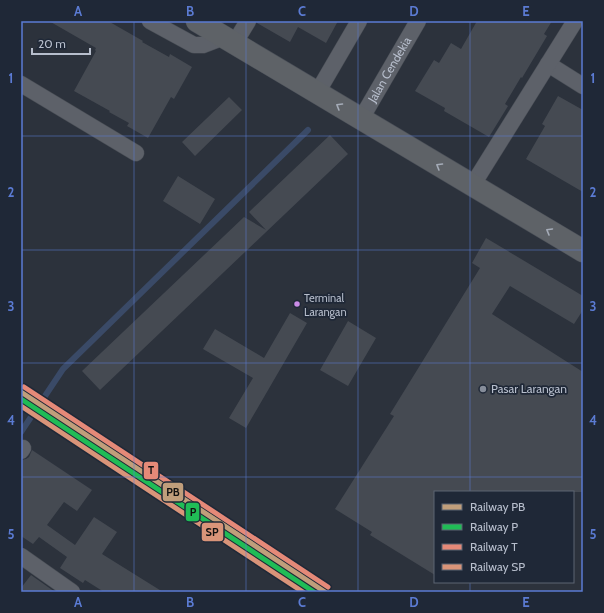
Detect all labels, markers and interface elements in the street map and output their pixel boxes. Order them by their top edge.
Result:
text: A [74,3,83,19]
text: B [186,3,194,19]
text: C [298,3,306,19]
text: D [409,3,419,19]
text: E [522,3,530,19]
scale bar [32,30,90,56]
street label: Jalan Cendekia [364,34,414,106]
text: 20 m [38,36,66,51]
text: 1 [9,70,13,86]
text: 1 [591,70,595,86]
one-way arrow [336,103,343,111]
one-way arrow [436,163,443,170]
text: 2 [8,184,15,200]
text: 2 [590,184,597,200]
one-way arrow [546,229,553,236]
place label: Terminal Larangan [304,291,347,319]
text: 3 [7,298,15,314]
text: 3 [589,298,597,314]
marker: Terminal Larangan [292,299,302,309]
place label: Pasar Larangan [491,381,567,396]
marker: Pasar Larangan [478,384,488,394]
text: 4 [7,412,15,428]
text: 4 [589,412,597,428]
line badge: T [143,461,159,480]
text: T [148,463,154,477]
line badge: PB [162,482,184,502]
text: PB [166,485,180,499]
legend [434,491,574,583]
text: Railway PB [470,499,525,514]
line badge: P [185,502,200,522]
text: P [190,505,197,519]
text: Railway P [470,519,518,534]
line badge: SP [201,522,224,542]
text: SP [206,525,219,539]
text: 5 [8,526,15,542]
text: 5 [590,526,597,542]
text: Railway T [470,539,518,554]
text: Railway SP [470,559,525,574]
text: A [74,594,83,610]
text: B [186,594,194,610]
text: C [298,594,306,610]
text: D [409,594,419,610]
text: E [522,594,530,610]

